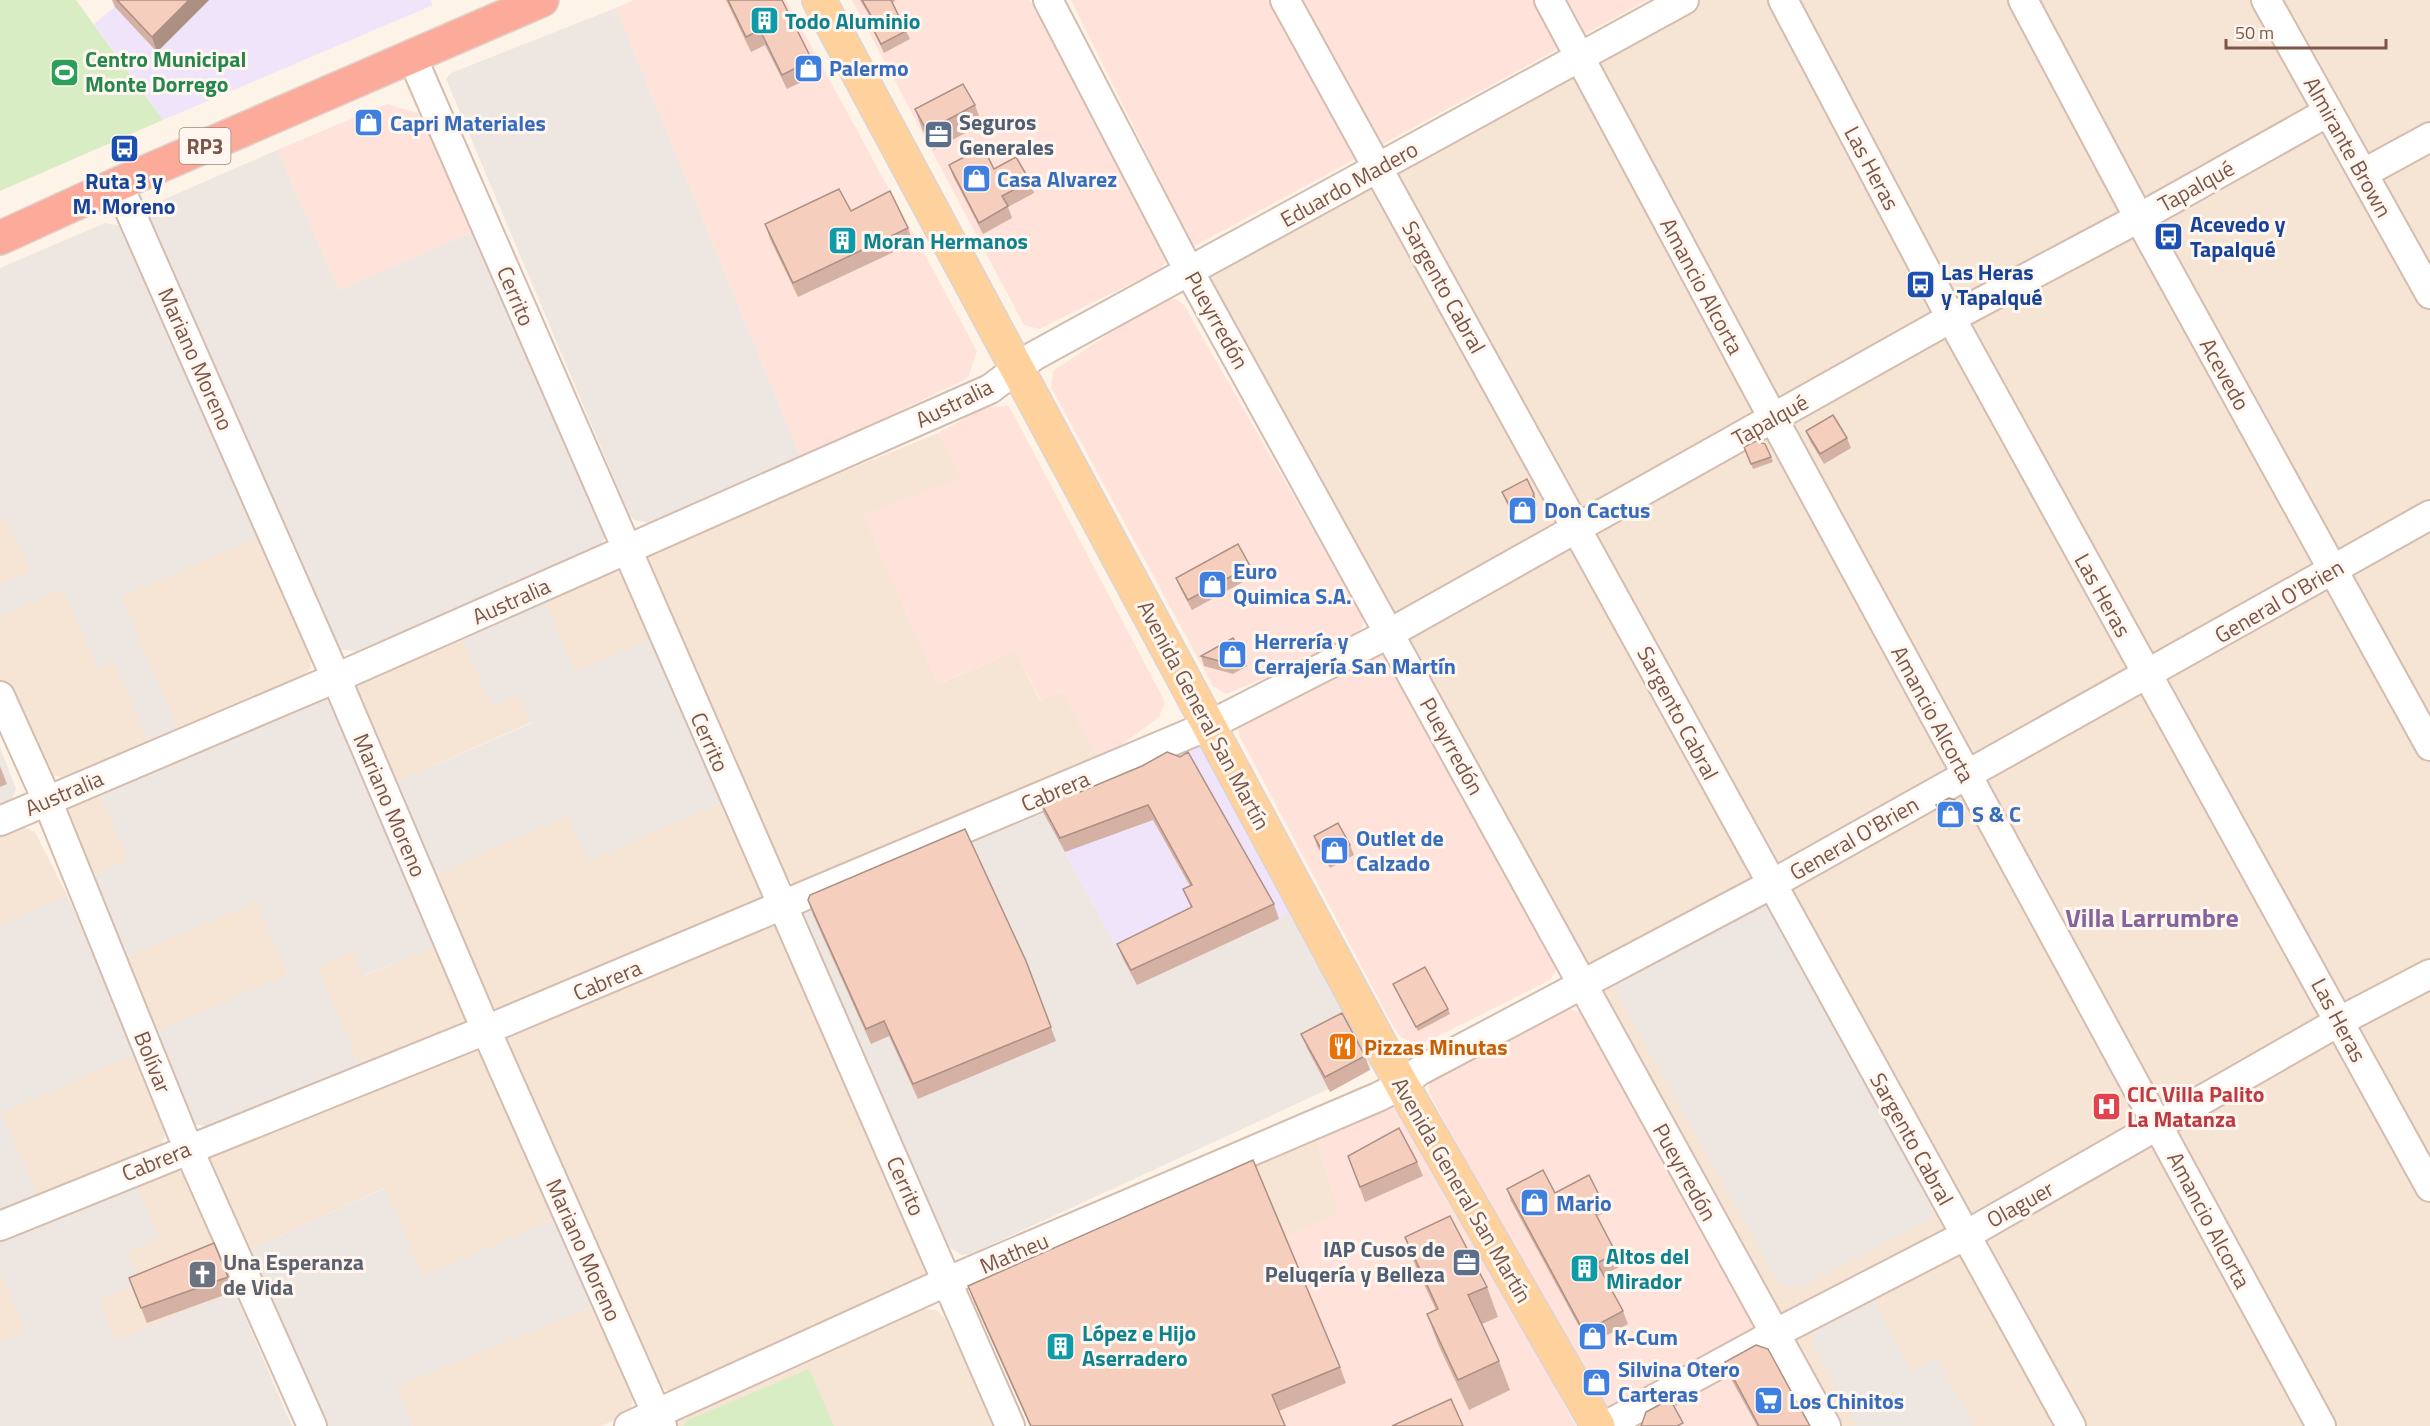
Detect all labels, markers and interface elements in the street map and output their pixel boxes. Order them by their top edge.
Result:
place label: Todo Aluminio [785,4,920,38]
building icon: Todo Aluminio [748,5,780,37]
scale bar [2226,12,2386,50]
text: 50 m [2235,19,2274,46]
place label: Centro Municipal Monte Dorrego [85,42,246,101]
place label: Palermo [829,51,909,85]
shop icon: Palermo [792,52,824,84]
sports icon: Centro Municipal Monte Dorrego [48,56,80,88]
street label: Almirante Brown [2295,70,2401,224]
place label: Seguros Generales [959,105,1054,164]
place label: Capri Materiales [390,106,546,140]
shop icon: Capri Materiales [353,107,385,139]
office icon: Seguros Generales [922,119,954,151]
street label: Las Heras [1836,120,1908,216]
road number: RP3 [180,128,230,164]
street label: Eduardo Madero [1274,132,1424,236]
bus stop icon: Ruta 3 y M. Moreno [108,133,140,165]
street label: Tapalqué [2152,151,2240,221]
place label: Casa Alvarez [997,162,1117,196]
shop icon: Casa Alvarez [960,163,992,195]
place label: Ruta 3 y M. Moreno [72,164,176,223]
place label: Acevedo y Tapalqué [2190,207,2286,266]
street label: Amancio Alcorta [1652,211,1752,361]
street label: Sargento Cabral [1393,214,1495,360]
bus stop icon: Acevedo y Tapalqué [2153,221,2185,253]
place label: Moran Hermanos [863,224,1028,258]
building icon: Moran Hermanos [826,225,858,257]
place label: Las Heras y Tapalqué [1941,255,2043,314]
street label: Cerrito [488,261,544,331]
street label: Pueyrredón [1176,265,1258,375]
bus stop icon: Las Heras y Tapalqué [1904,269,1936,301]
street label: Mariano Moreno [149,282,243,436]
street label: Acevedo [2191,332,2259,416]
street label: Australia [910,370,998,436]
street label: Tapalqué [1726,385,1814,455]
place label: Don Cactus [1544,493,1650,527]
shop icon: Don Cactus [1507,494,1539,526]
street label: Las Heras [2066,547,2140,643]
street label: General O'Brien [2208,550,2350,652]
place label: Euro Quimica S.A. [1233,554,1352,613]
shop icon: Euro Quimica S.A. [1196,568,1228,600]
street label: Australia [466,569,556,633]
street label: Avenida General San Martín [1129,594,1279,836]
place label: Herrería y Cerrajería San Martín [1254,624,1456,683]
shop icon: Herrería y Cerrajería San Martín [1217,638,1249,670]
street label: Amancio Alcorta [1883,639,1983,789]
street label: Sargento Cabral [1628,640,1728,786]
street label: Pueyrredón [1411,691,1493,801]
street label: Cerrito [682,707,738,777]
street label: Mariano Moreno [344,728,436,882]
street label: Australia [19,761,109,825]
street label: Cabrera [1015,761,1095,821]
street label: General O'Brien [1783,787,1925,889]
place label: S & C [1972,797,2021,831]
shop icon: S & C [1935,798,1967,830]
place label: Outlet de Calzado [1356,821,1444,880]
shop icon: Outlet de Calzado [1319,835,1351,867]
district label: Villa Larrumbre [2065,898,2239,937]
street label: Cabrera [567,950,647,1010]
street label: Las Heras [2303,972,2375,1068]
street label: Bolívar [125,1026,181,1098]
place label: Pizzas Minutas [1364,1030,1508,1064]
restaurant icon: Pizzas Minutas [1327,1031,1359,1063]
street label: Sargento Cabral [1861,1066,1963,1212]
street label: Avenida General San Martín [1383,1071,1541,1309]
place label: CIC Villa Palito La Matanza [2127,1077,2264,1136]
hospital icon: CIC Villa Palito La Matanza [2090,1091,2122,1123]
street label: Pueyrredón [1644,1117,1726,1227]
street label: Cabrera [116,1132,196,1190]
street label: Amancio Alcorta [2159,1145,2259,1295]
street label: Cerrito [878,1151,934,1221]
street label: Olaguer [1980,1171,2060,1236]
street label: Mariano Moreno [537,1173,631,1327]
place label: Mario [1556,1186,1612,1220]
shop icon: Mario [1519,1187,1551,1219]
street label: Matheu [974,1223,1054,1283]
place label: IAP Cusos de Peluqería y Belleza [1265,1232,1445,1291]
place label: Altos del Mirador [1606,1239,1689,1298]
place label: Una Esperanza de Vida [223,1245,364,1304]
office icon: IAP Cusos de Peluqería y Belleza [1450,1246,1482,1278]
building icon: Altos del Mirador [1569,1253,1601,1285]
church icon: Una Esperanza de Vida [186,1259,218,1291]
place label: López e Hijo Aserradero [1082,1316,1196,1375]
place label: K-Cum [1614,1320,1678,1354]
shop icon: K-Cum [1577,1321,1609,1353]
building icon: López e Hijo Aserradero [1045,1330,1077,1362]
place label: Silvina Otero Carteras [1618,1352,1740,1411]
shop icon: Silvina Otero Carteras [1581,1366,1613,1398]
place label: Los Chinitos [1789,1384,1904,1418]
supermarket icon: Los Chinitos [1752,1385,1784,1417]

